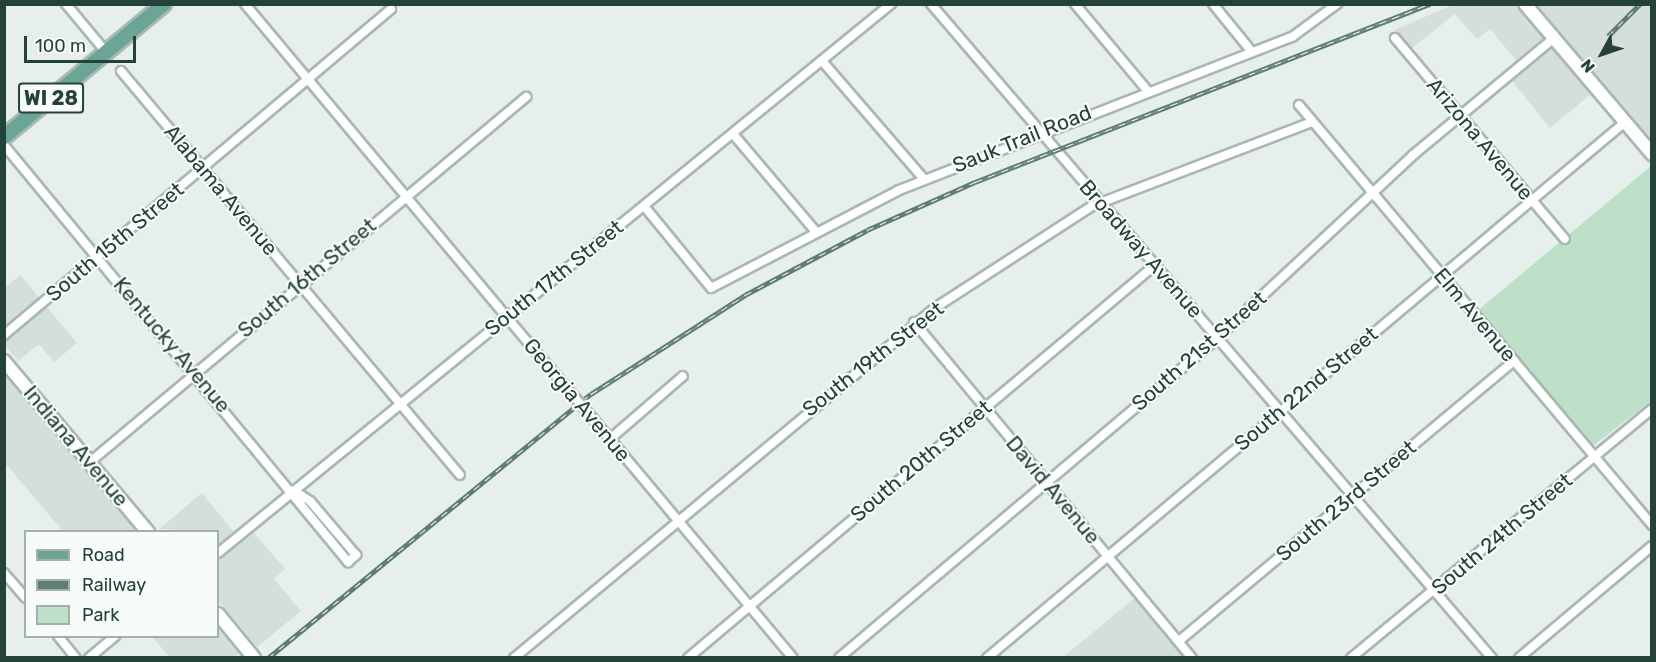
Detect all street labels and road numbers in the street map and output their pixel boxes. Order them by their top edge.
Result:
street label: Arizona Avenue [1421,72,1539,206]
road number: WI 28 [18,81,84,115]
street label: Sauk Trail Road [949,100,1095,178]
street label: Alabama Avenue [159,119,283,261]
street label: Broadway Avenue [1074,174,1208,324]
street label: South 15th Street [41,177,189,307]
street label: South 16th Street [233,213,381,343]
street label: South 17th Street [480,215,628,341]
street label: Elm Avenue [1428,263,1522,367]
street label: Kentucky Avenue [108,272,236,418]
street label: South 21st Street [1127,286,1271,416]
street label: South 19th Street [797,296,949,422]
street label: South 22nd Street [1229,322,1383,456]
street label: Georgia Avenue [518,333,636,467]
street label: Indiana Avenue [18,380,134,512]
street label: South 20th Street [845,395,997,527]
street label: David Avenue [1000,431,1106,549]
street label: South 23rd Street [1271,435,1421,567]
street label: South 24th Street [1427,468,1577,600]

